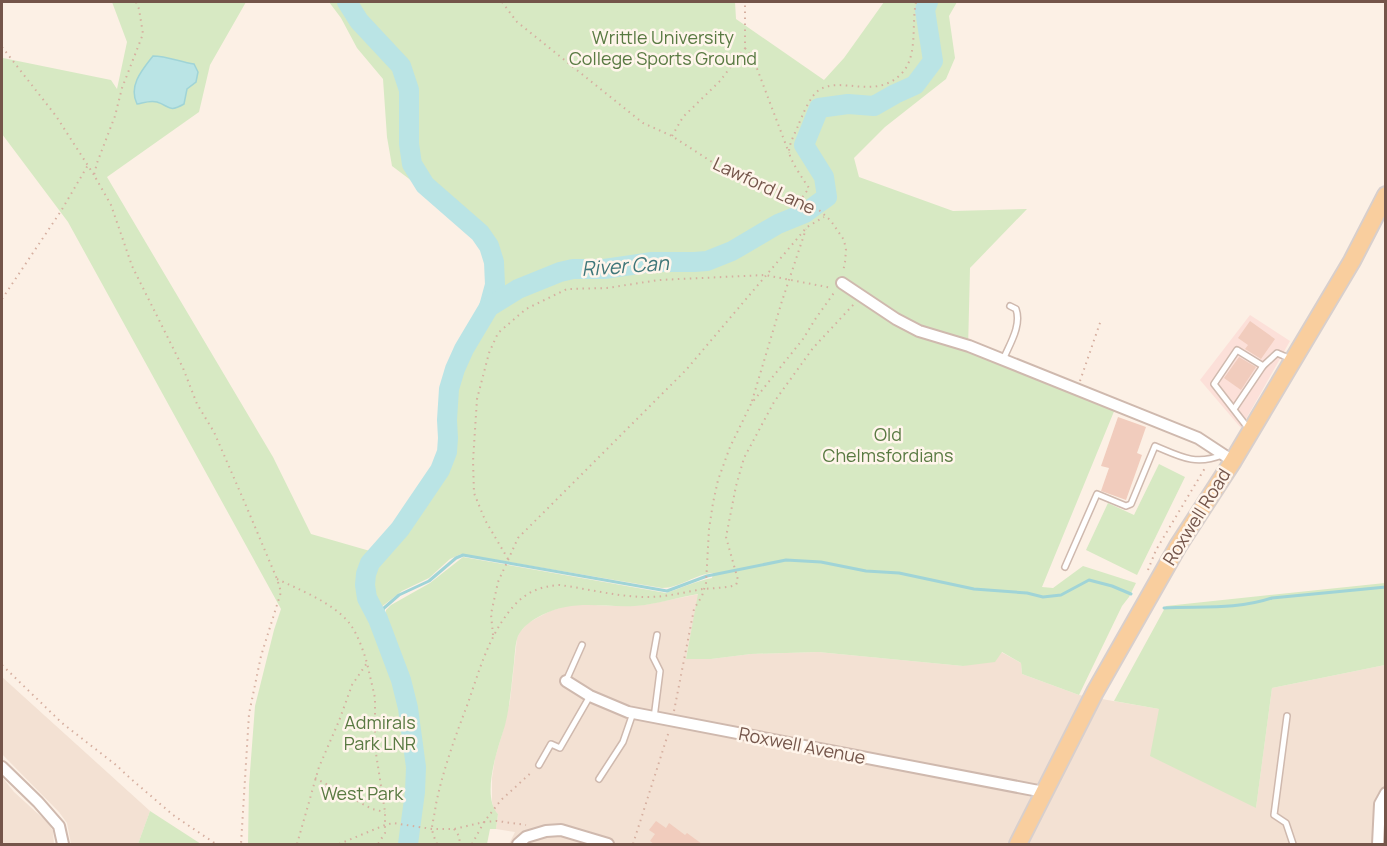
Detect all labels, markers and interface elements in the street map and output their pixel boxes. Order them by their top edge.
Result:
park label: Writtle University College Sports Ground [569,25,757,70]
street label: Lawford Lane [709,151,819,219]
water label: River Can [581,249,671,282]
park label: Old Chelmsfordians [823,422,954,467]
street label: Roxwell Road [1157,464,1235,569]
park label: Admirals Park LNR [344,710,416,755]
street label: Roxwell Avenue [737,721,868,769]
park label: West Park [321,781,404,805]

